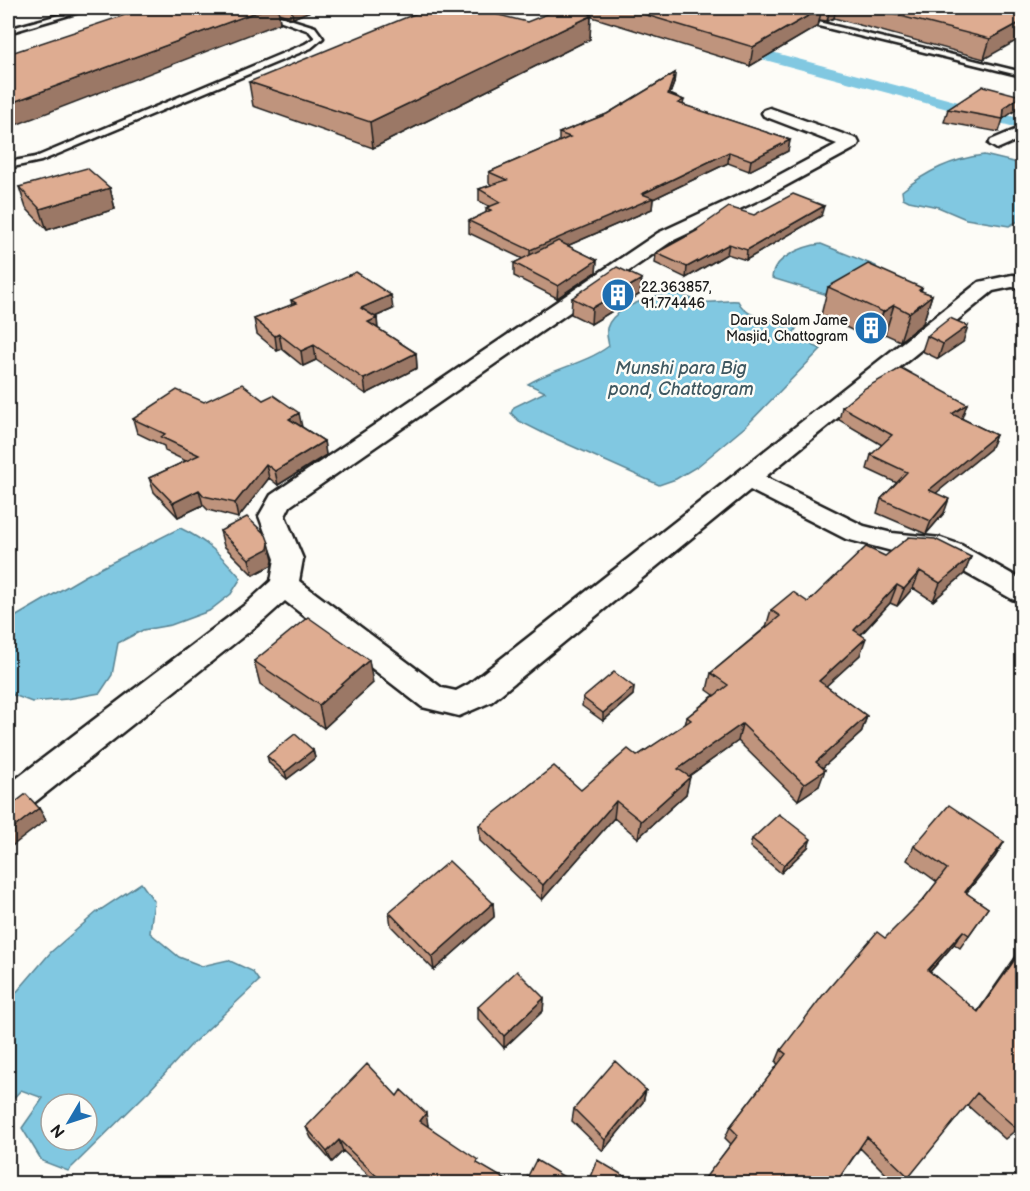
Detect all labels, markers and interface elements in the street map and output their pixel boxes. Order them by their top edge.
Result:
building icon: 22.363857, 91.774446 [600,277,636,313]
place label: 22.363857, 91.774446 [641,279,712,312]
building icon: Darus Salam Jame Masjid, Chattogram [853,310,889,346]
place label: Darus Salam Jame Masjid, Chattogram [726,312,848,345]
water label: Munshi para Big pond, Chattogram [607,358,754,400]
north arrow [39,1092,99,1152]
text: N [47,1120,70,1141]

